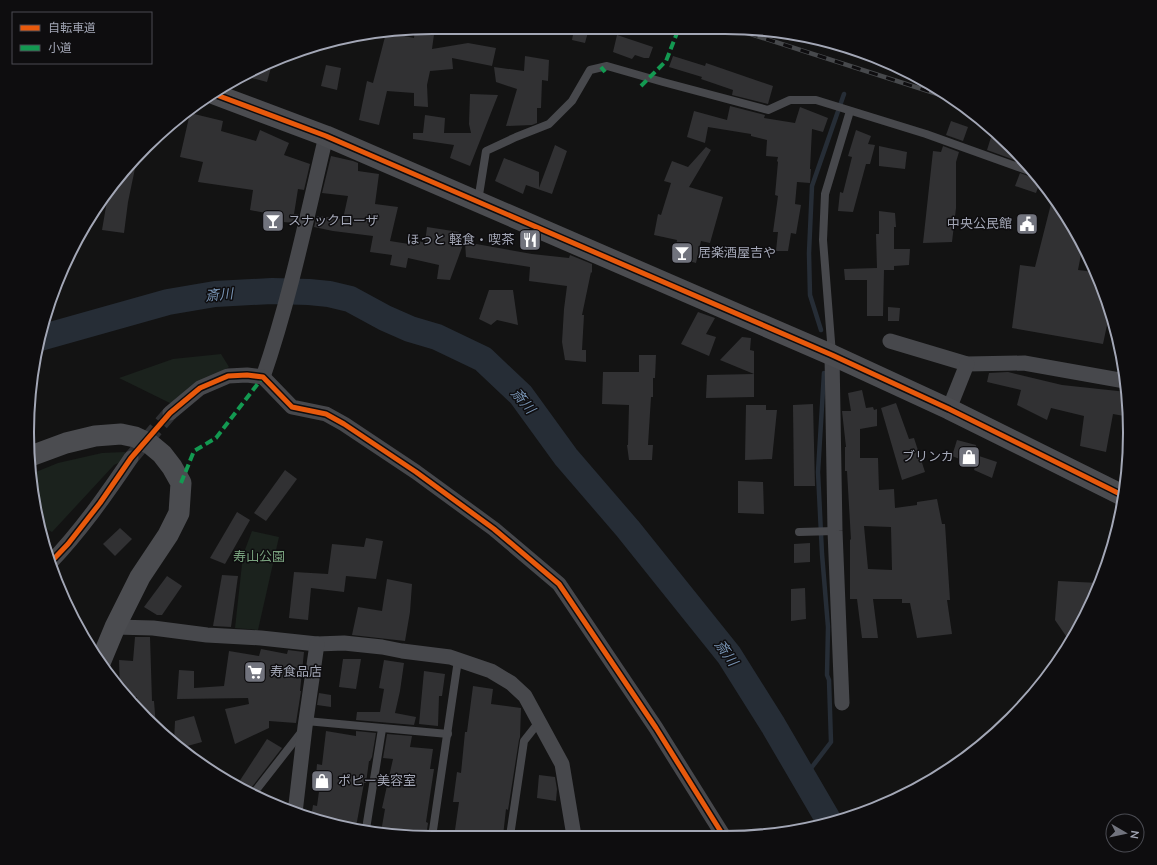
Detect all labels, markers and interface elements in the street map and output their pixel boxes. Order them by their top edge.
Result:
legend [12,12,152,64]
text: 自転車道 [48,20,96,36]
text: 小道 [48,40,72,56]
bar icon: スナックローザ [260,208,286,234]
public building icon: 中央公民館 [1014,211,1040,237]
place label: スナックローザ [288,212,379,230]
place label: 中央公民館 [947,215,1012,233]
restaurant icon: ほっと 軽食・喫茶 [517,227,543,253]
place label: ほっと 軽食・喫茶 [407,231,515,249]
bar icon: 居楽酒屋吉や [669,240,695,266]
place label: 居楽酒屋吉や [698,244,776,262]
water label: 斎川 [204,284,236,306]
water label: 斎川 [507,384,541,419]
shop icon: ブリンカ [956,444,982,470]
place label: ブリンカ [902,448,954,466]
park label: 寿山公園 [233,548,285,566]
water label: 斎川 [710,636,743,672]
supermarket icon: 寿食品店 [242,659,268,685]
place label: 寿食品店 [270,663,322,681]
shop icon: ポピー美容室 [309,768,335,794]
place label: ポピー美容室 [338,772,416,790]
north arrow [1105,813,1145,853]
text: N [1126,829,1142,840]

